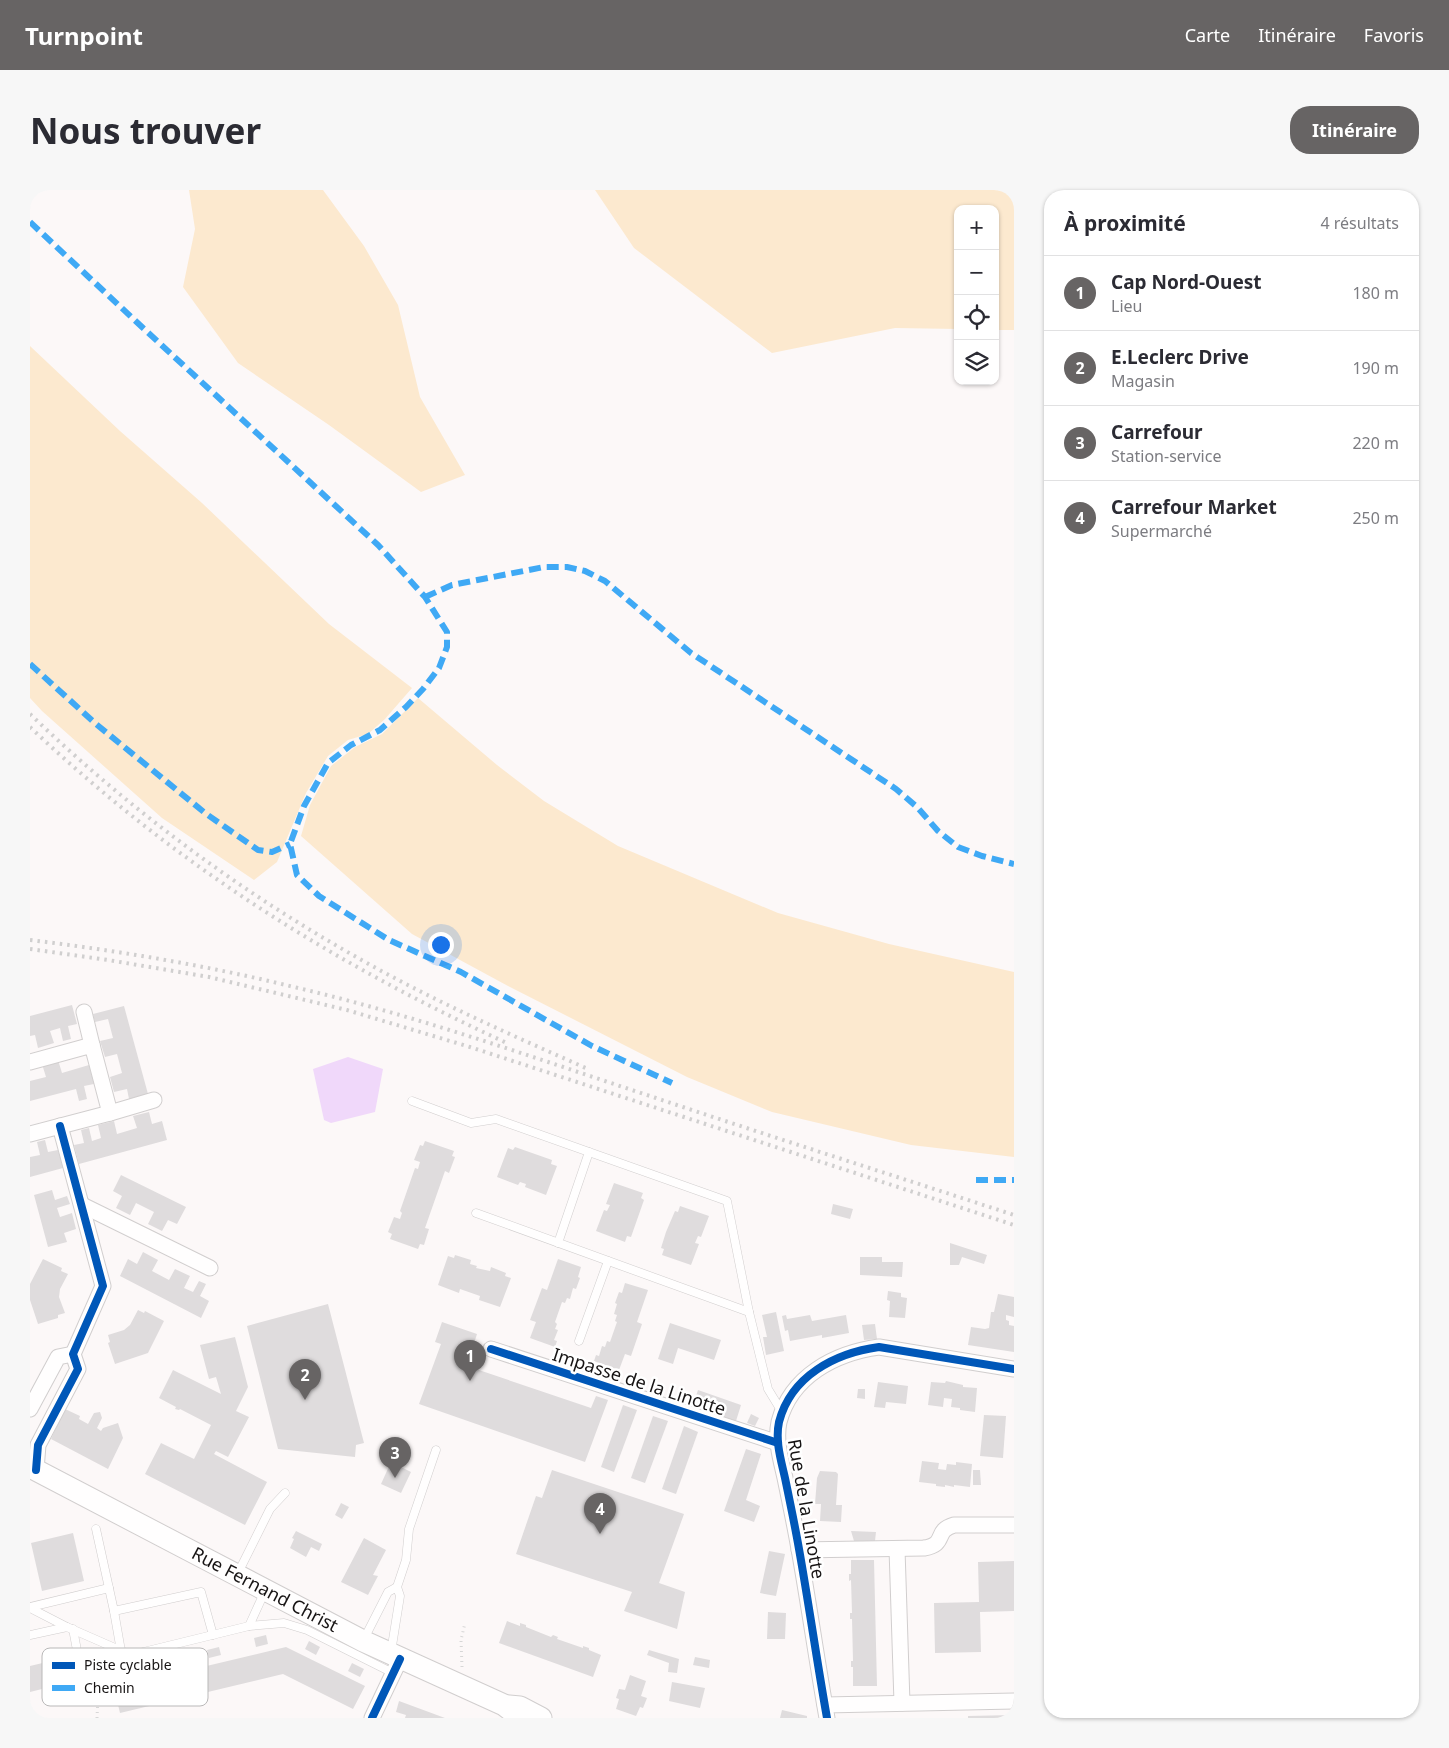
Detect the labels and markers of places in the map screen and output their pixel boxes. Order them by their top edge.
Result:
pin: 1 [454,1340,486,1381]
pin: 2 [289,1359,321,1400]
pin: 3 [379,1437,411,1478]
pin: 4 [584,1493,616,1534]

